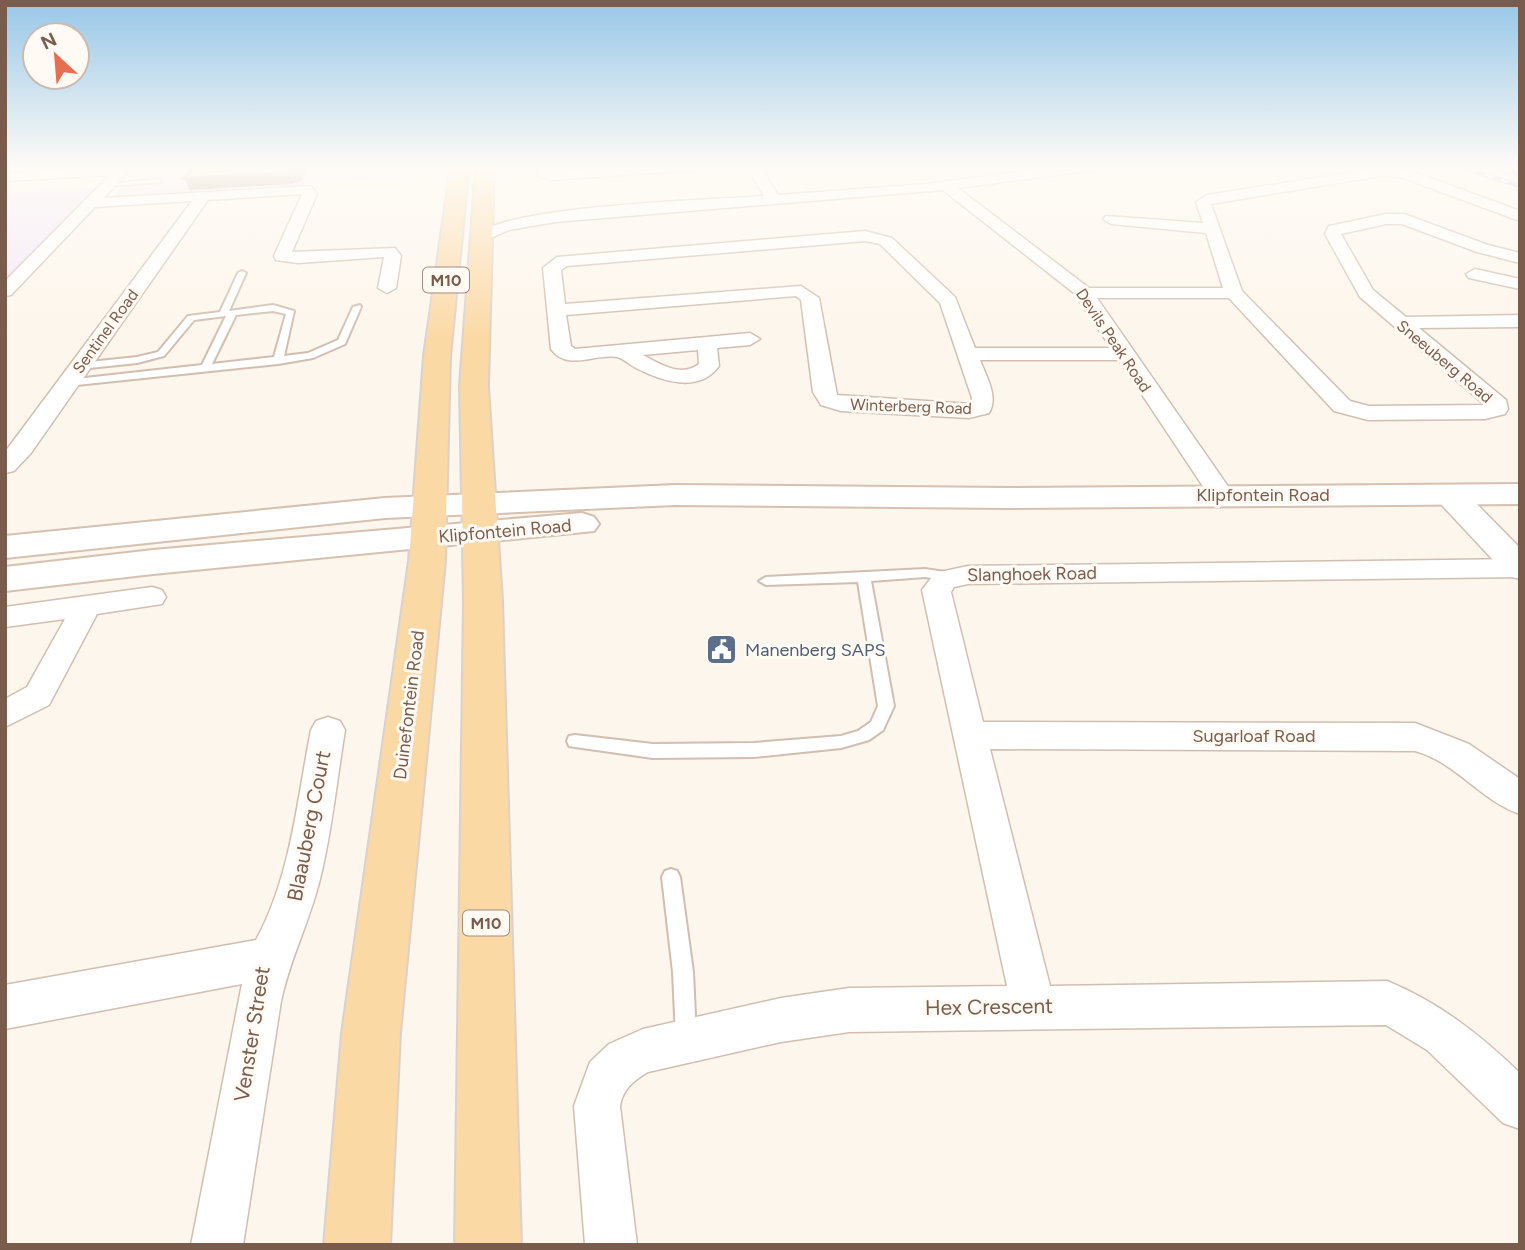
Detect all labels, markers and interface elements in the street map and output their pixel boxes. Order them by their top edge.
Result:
north arrow [21,21,91,91]
text: N [37,28,60,55]
road number: M10 [423,268,469,292]
street label: Devils Peak Road [1072,285,1155,396]
street label: Sentinel Road [69,286,142,377]
street label: Sneeuberg Road [1393,316,1496,407]
street label: Winterberg Road [850,395,972,418]
street label: Klipfontein Road [1196,484,1330,506]
street label: Klipfontein Road [438,514,572,548]
street label: Slanghoek Road [967,562,1097,586]
street label: Duinefontein Road [389,629,429,781]
public building icon: Manenberg SAPS [705,633,739,667]
place label: Manenberg SAPS [745,639,886,661]
street label: Sugarloaf Road [1192,725,1316,747]
street label: Blaauberg Court [282,748,335,903]
road number: M10 [463,911,509,936]
street label: Venster Street [228,964,275,1104]
street label: Hex Crescent [925,993,1053,1020]

